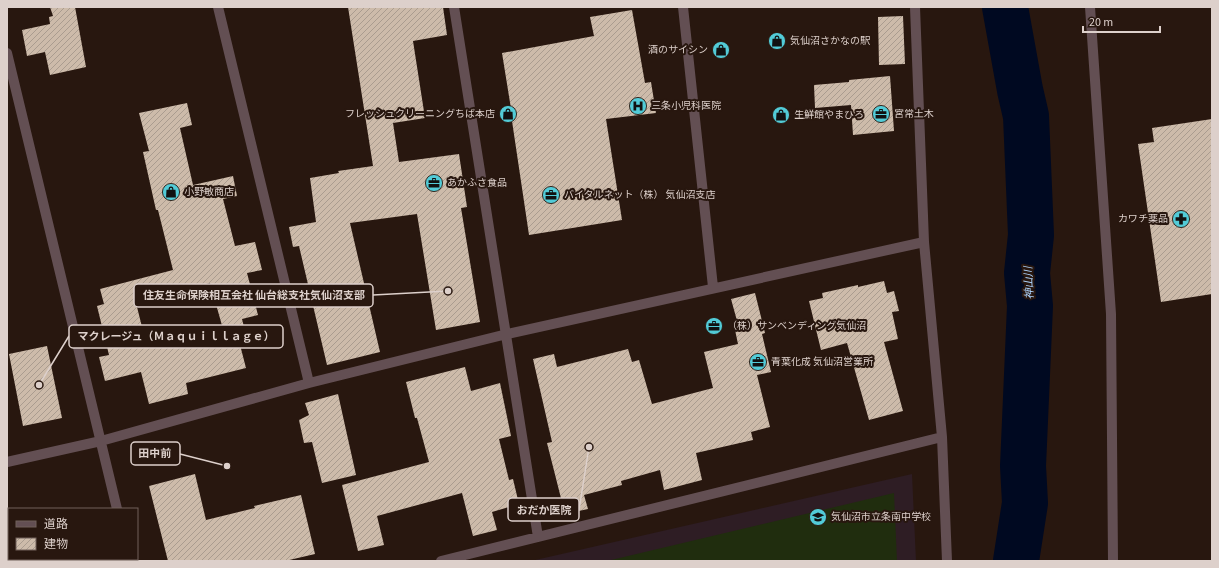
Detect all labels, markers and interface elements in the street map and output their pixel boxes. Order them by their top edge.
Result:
scale bar [1083,8,1160,34]
text: 20 m [1089,14,1113,31]
shop icon: 気仙沼さかなの駅 [767,31,787,51]
place label: 気仙沼さかなの駅 [790,34,871,48]
shop icon: 酒のサイシン [711,40,731,60]
place label: 酒のサイシン [648,43,708,57]
hospital icon: 三条小児科医院 [628,96,648,116]
place label: 三条小児科医院 [651,99,721,113]
shop icon: フレッシュクリーニングちば本店 [498,104,518,124]
office icon: 宮常土木 [871,104,891,124]
shop icon: 生鮮館やまひろ [771,105,791,125]
place label: フレッシュクリーニングちば本店 [345,107,495,121]
place label: 宮常土木 [894,107,934,121]
place label: 生鮮館やまひろ [794,108,864,122]
office icon: あかふさ食品 [424,173,444,193]
place label: あかふさ食品 [447,176,507,190]
shop icon: 小野敏商店 [161,182,181,202]
place label: 小野敏商店 [184,185,234,199]
office icon: バイタルネット（株） 気仙沼支店 [541,185,561,205]
place label: バイタルネット（株） 気仙沼支店 [564,188,716,202]
pharmacy icon: カワチ薬品 [1171,209,1191,229]
place label: カワチ薬品 [1118,212,1168,226]
water label: 神山川 [1021,265,1037,300]
callout: 住友生命保険相互会社 仙台総支社気仙沼支部 [134,284,373,307]
text: 住友生命保険相互会社 仙台総支社気仙沼支部 [143,288,365,303]
office icon: （株）サンベンディング気仙沼 [704,316,724,336]
place label: （株）サンベンディング気仙沼 [727,319,866,333]
callout: マクレージュ（Ｍａｑｕｉｌｌａｇｅ） [69,325,283,348]
text: マクレージュ（Ｍａｑｕｉｌｌａｇｅ） [77,329,275,344]
office icon: 青葉化成 気仙沼営業所 [748,352,768,372]
place label: 青葉化成 気仙沼営業所 [771,355,873,369]
callout: 田中前 [131,442,180,465]
text: 田中前 [139,446,172,461]
callout: おだか医院 [508,498,579,521]
text: おだか医院 [517,503,572,518]
school or university icon: 気仙沼市立条南中学校 [808,507,828,527]
legend [8,508,138,560]
place label: 気仙沼市立条南中学校 [831,510,931,524]
text: 道路 [44,516,68,533]
text: 建物 [44,536,68,553]

